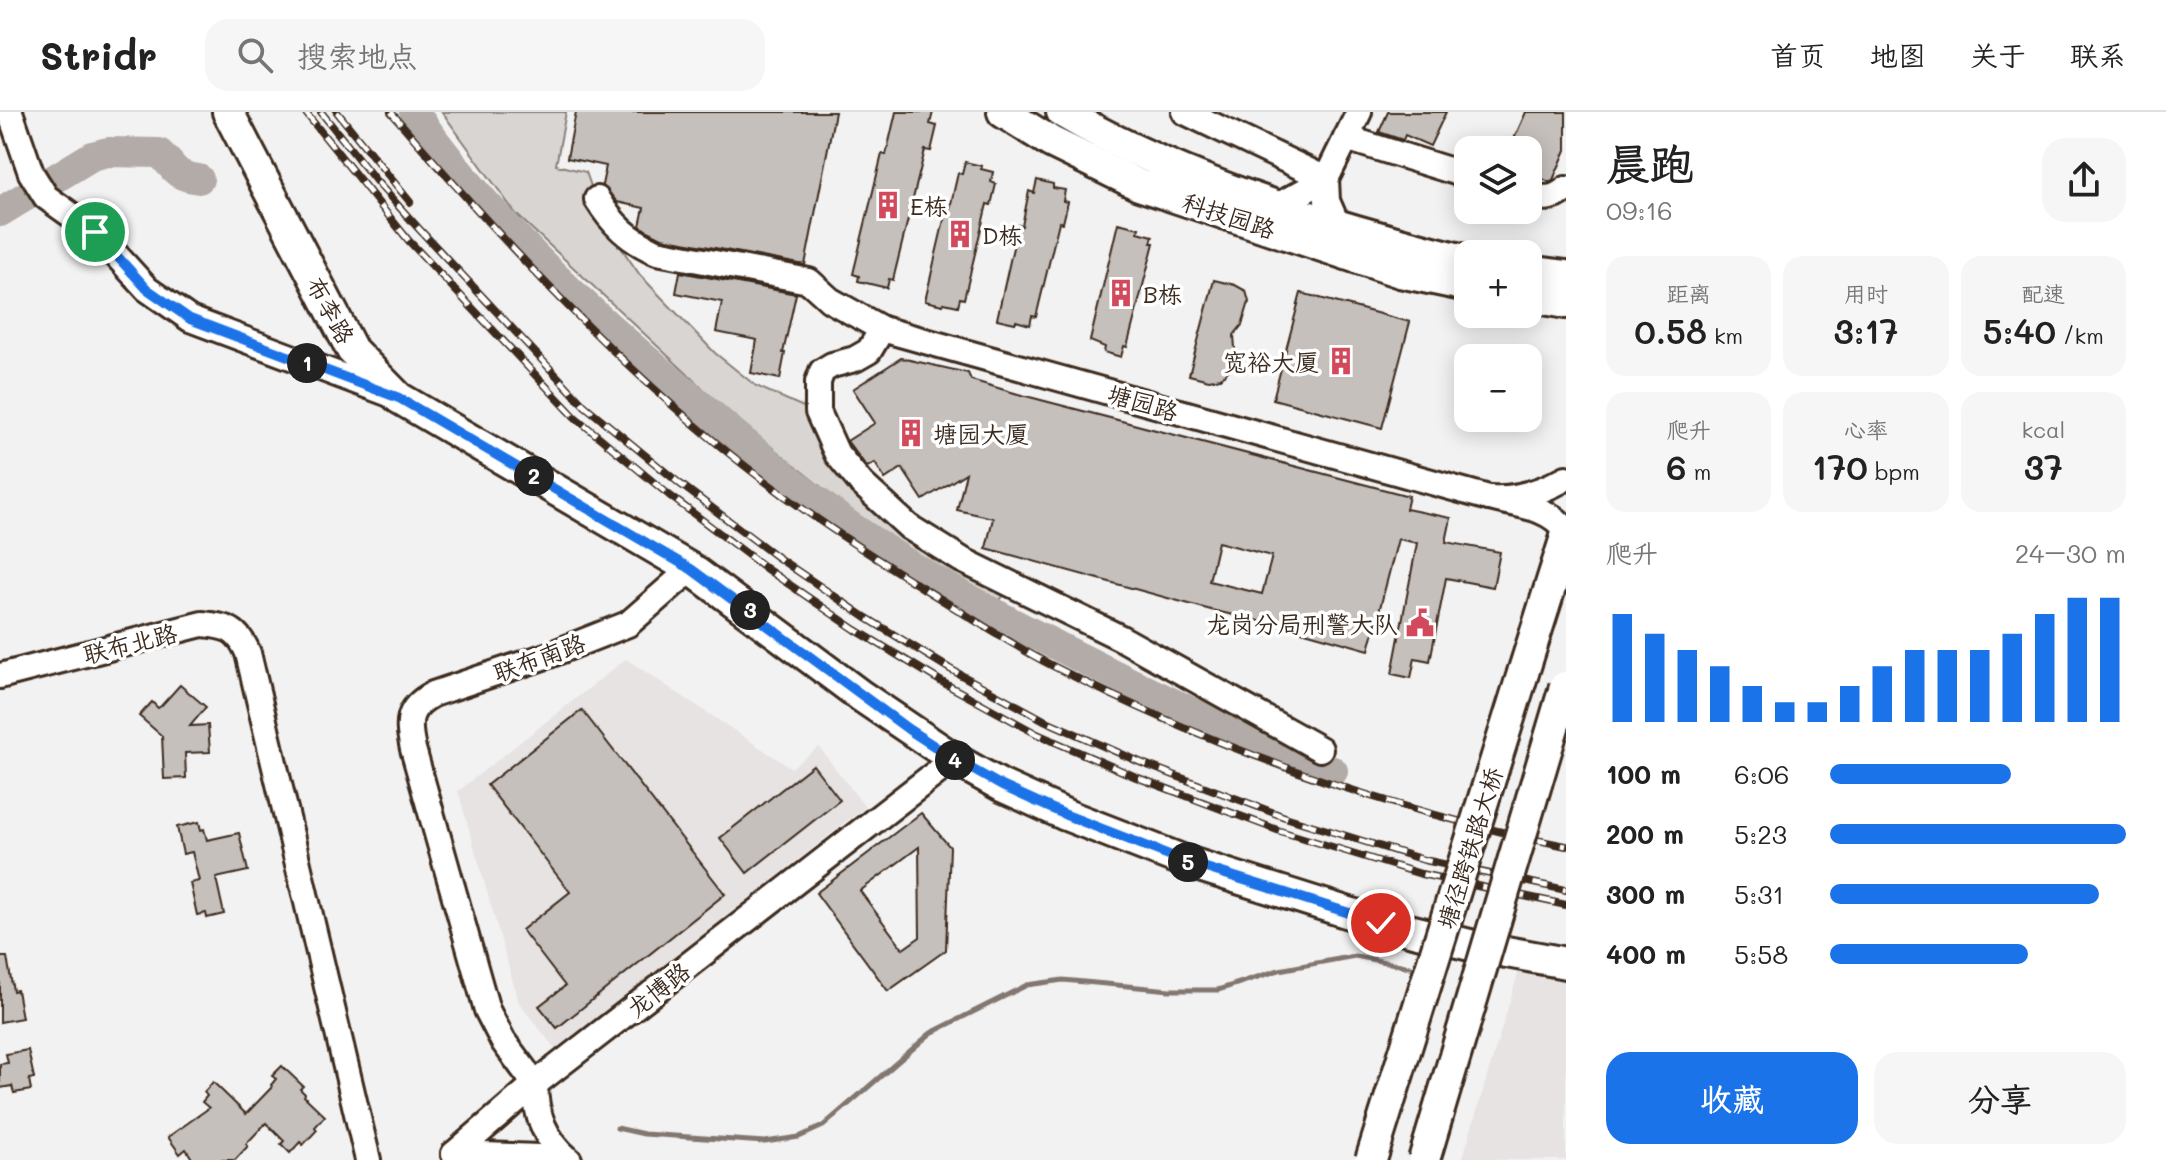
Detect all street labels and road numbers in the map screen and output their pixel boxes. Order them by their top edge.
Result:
street label: 科技园路 [1179,185,1279,245]
street label: 布李路 [300,271,362,349]
street label: 塘园路 [1104,377,1182,427]
street label: 联布北路 [80,616,180,670]
street label: 联布南路 [489,626,589,688]
street label: 塘径跨铁路大桥 [1430,763,1508,933]
street label: 龙博路 [620,955,696,1023]

